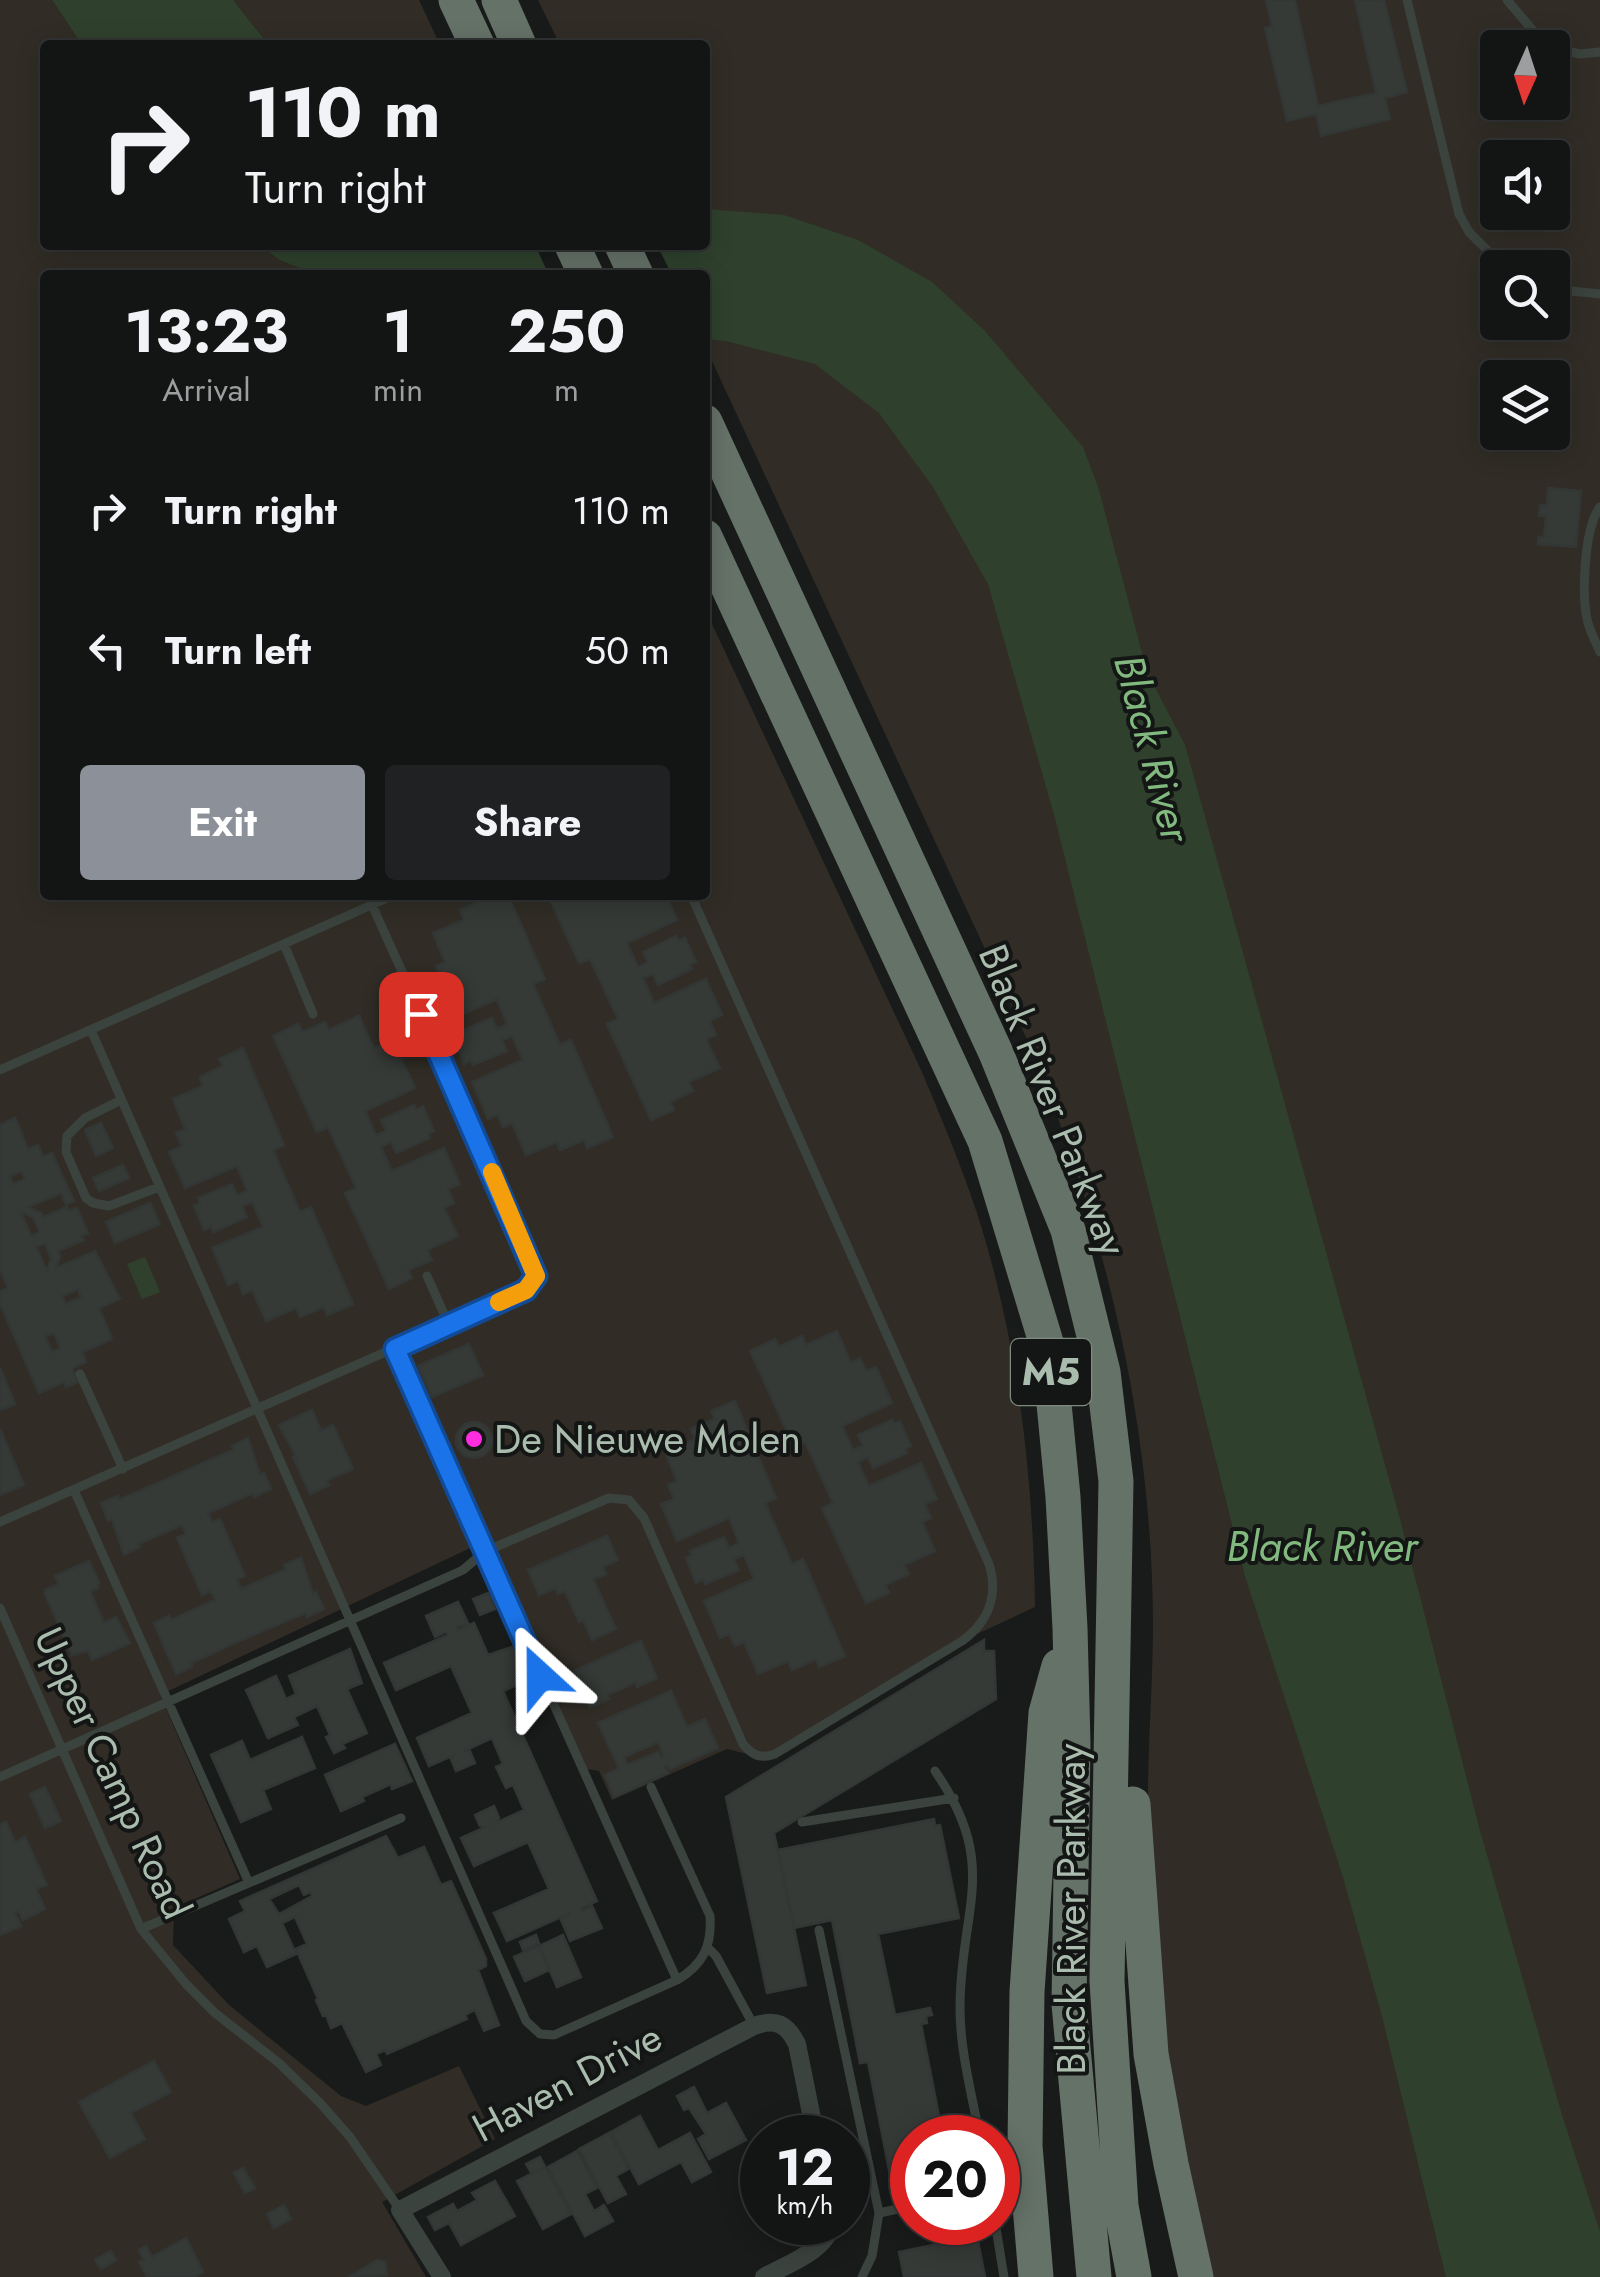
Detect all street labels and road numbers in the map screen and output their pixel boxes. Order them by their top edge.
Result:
street label: Black River Parkway [964,936,1142,1265]
road number: M5 [1011,1339,1091,1405]
street label: Upper Camp Road [20,1618,206,1928]
street label: Black River Parkway [1042,1743,1100,2075]
street label: Haven Drive [462,2008,672,2156]

